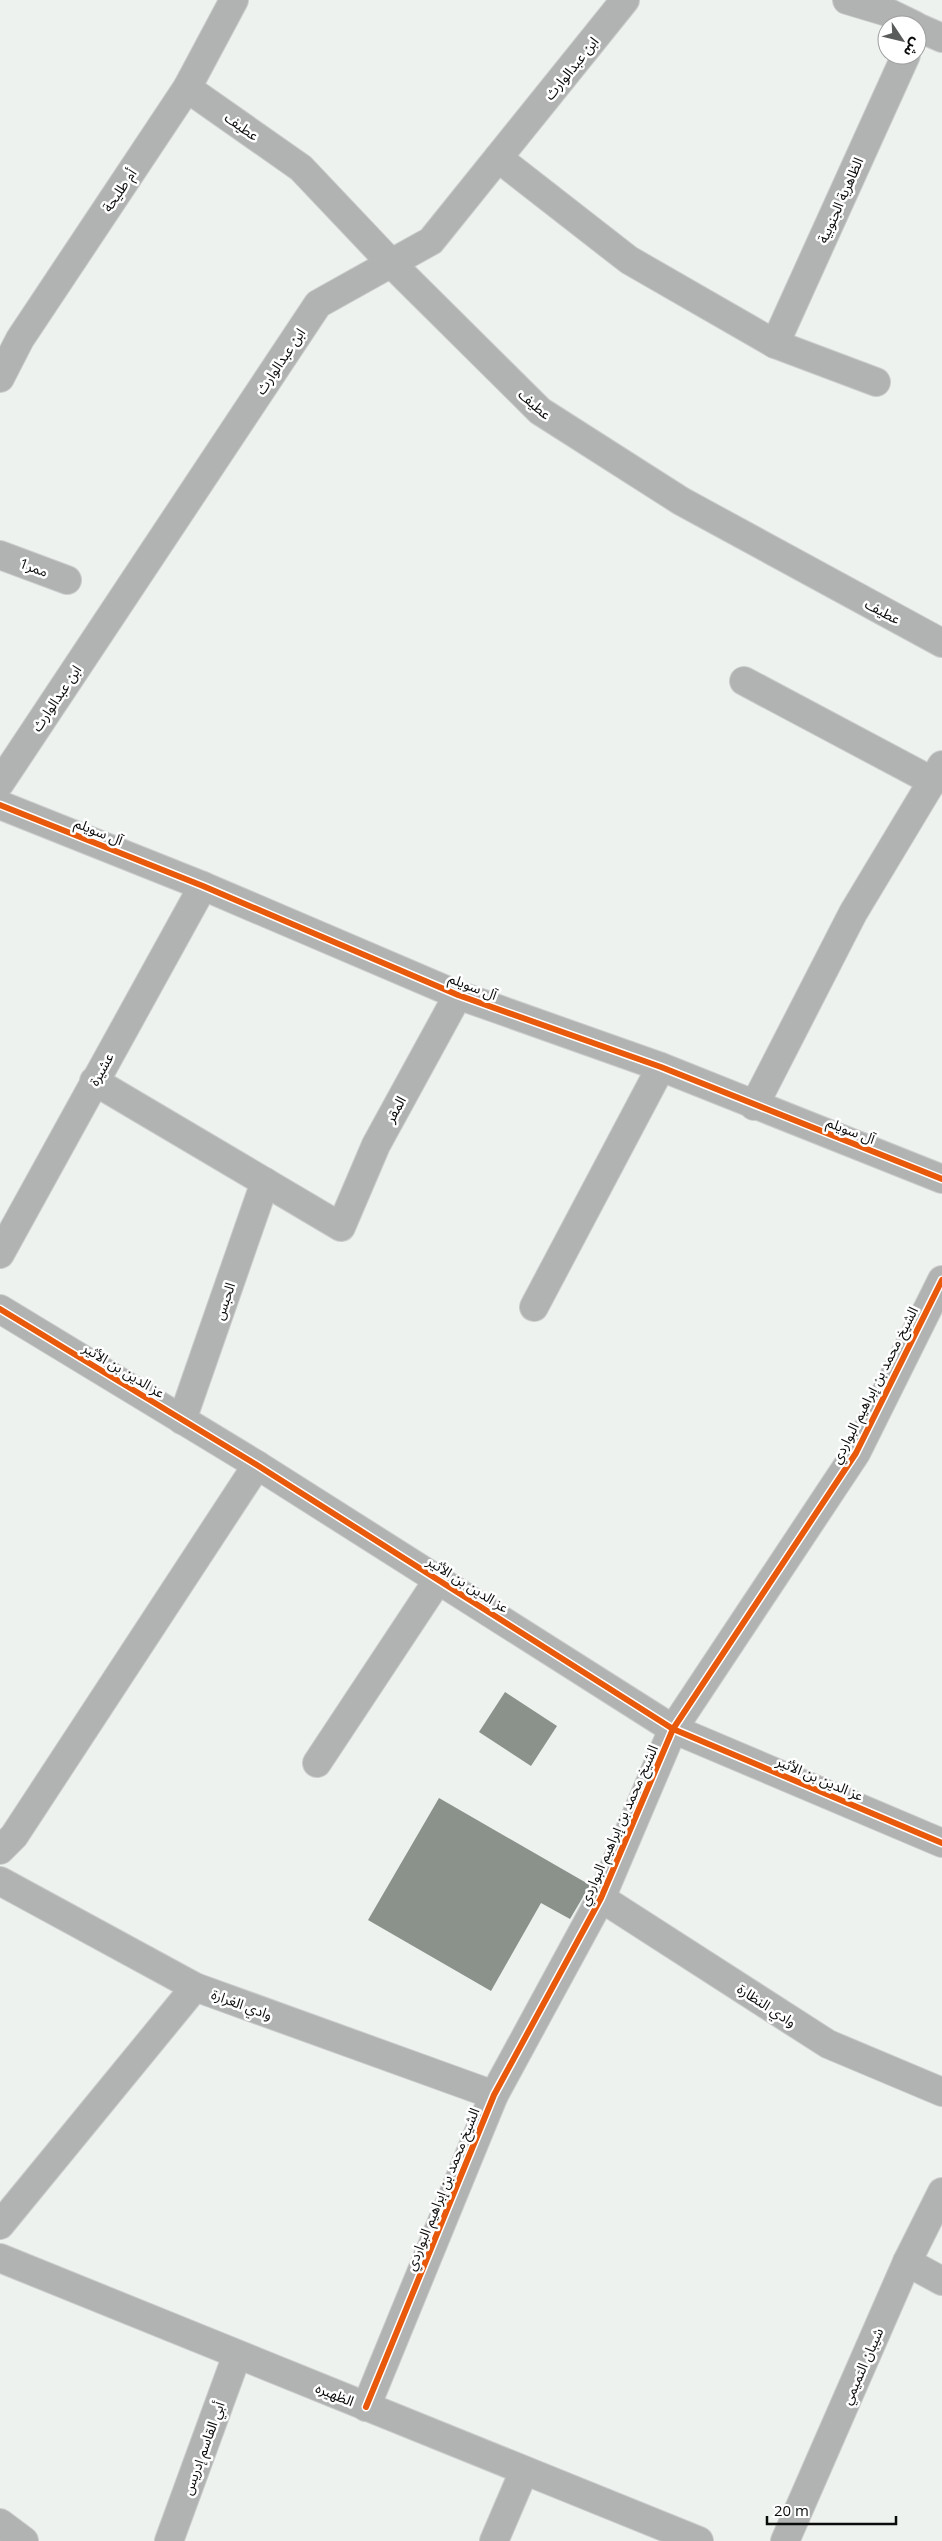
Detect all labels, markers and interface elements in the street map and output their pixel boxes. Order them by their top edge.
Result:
north arrow [877,15,927,65]
street label: ابن عبدالوارث [540,32,602,104]
text: ش [900,34,926,61]
street label: عطيف [221,107,263,145]
street label: الظاهرية الجنوبية [813,154,867,246]
street label: أم طليحة [98,164,142,216]
street label: ابن عبدالوارث [251,324,309,398]
street label: عطيف [515,385,555,423]
street label: ممر1 [17,553,51,581]
street label: عطيف [862,594,904,628]
street label: ابن عبدالوارث [27,661,85,735]
street label: آل سويلم [71,813,127,851]
street label: آل سويلم [445,968,501,1006]
street label: عشيرة [84,1049,118,1089]
street label: المقر [380,1092,410,1127]
street label: آل سويلم [823,1112,879,1150]
street label: الحبس [209,1280,239,1322]
street label: الشيخ محمد بن إبراهيم البواردي [826,1303,924,1468]
street label: عز الدين بن الأثير [78,1337,169,1402]
street label: عز الدين بن الأثير [423,1551,512,1617]
street label: الشيخ محمد بن إبراهيم البواردي [574,1742,664,1909]
street label: عز الدين بن الأثير [773,1751,866,1805]
street label: وادي النظارة [733,1979,800,2033]
street label: وادي الغرارة [208,1984,275,2026]
street label: الشيخ محمد بن إبراهيم البواردي [401,2105,485,2274]
street label: شيبان التميمي [837,2325,889,2408]
street label: الظهيره [313,2378,357,2410]
street label: أبي القاسم إدريس [177,2398,231,2498]
scale bar [767,2494,896,2526]
text: 20 m [774,2500,809,2520]

